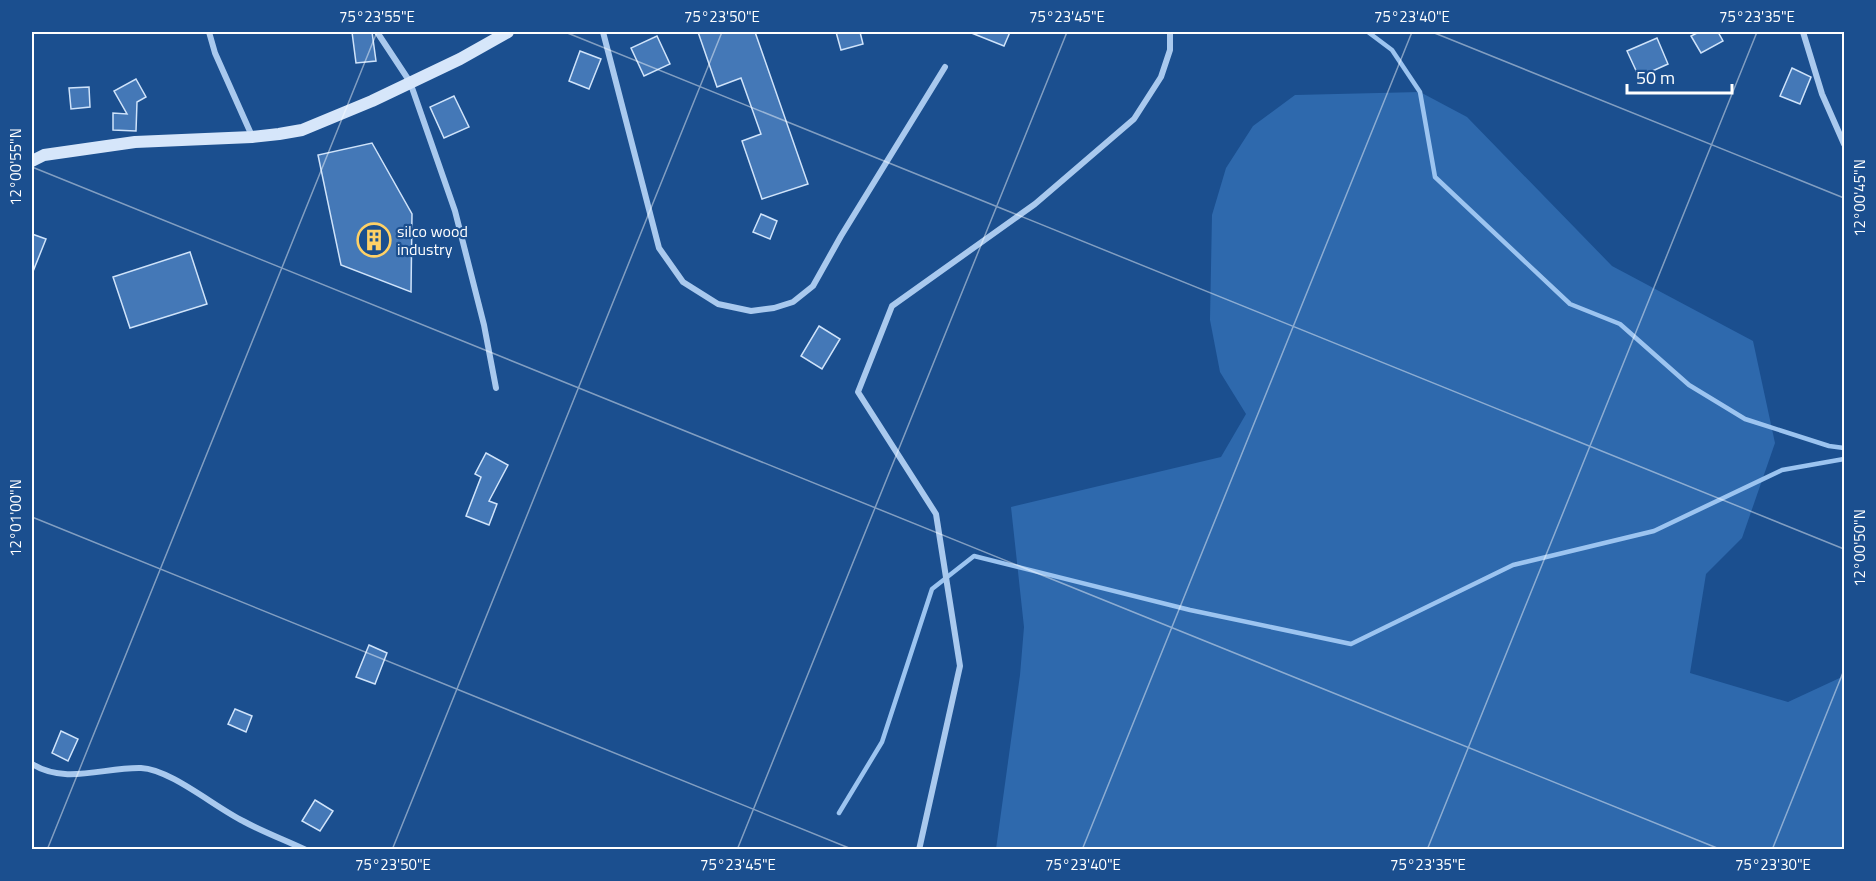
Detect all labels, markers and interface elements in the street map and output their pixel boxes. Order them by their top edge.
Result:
text: 75°23'55"E [339,5,415,28]
text: 75°23'50"E [684,5,760,28]
text: 75°23'45"E [1029,5,1105,28]
text: 75°23'40"E [1374,5,1450,28]
text: 75°23'35"E [1719,5,1795,28]
scale bar [1627,57,1732,95]
text: 50 m [1636,64,1675,91]
text: 12°00'55"N [4,128,27,206]
text: 12°00'45"N [1848,159,1871,237]
place label: silco wood industry [397,219,468,261]
building icon: silco wood industry [356,222,392,258]
text: 12°01'00"N [4,479,27,557]
text: 12°00'50"N [1848,509,1871,587]
text: 75°23'50"E [355,853,431,876]
text: 75°23'45"E [700,853,776,876]
text: 75°23'40"E [1045,853,1121,876]
text: 75°23'35"E [1390,853,1466,876]
text: 75°23'30"E [1735,853,1811,876]

